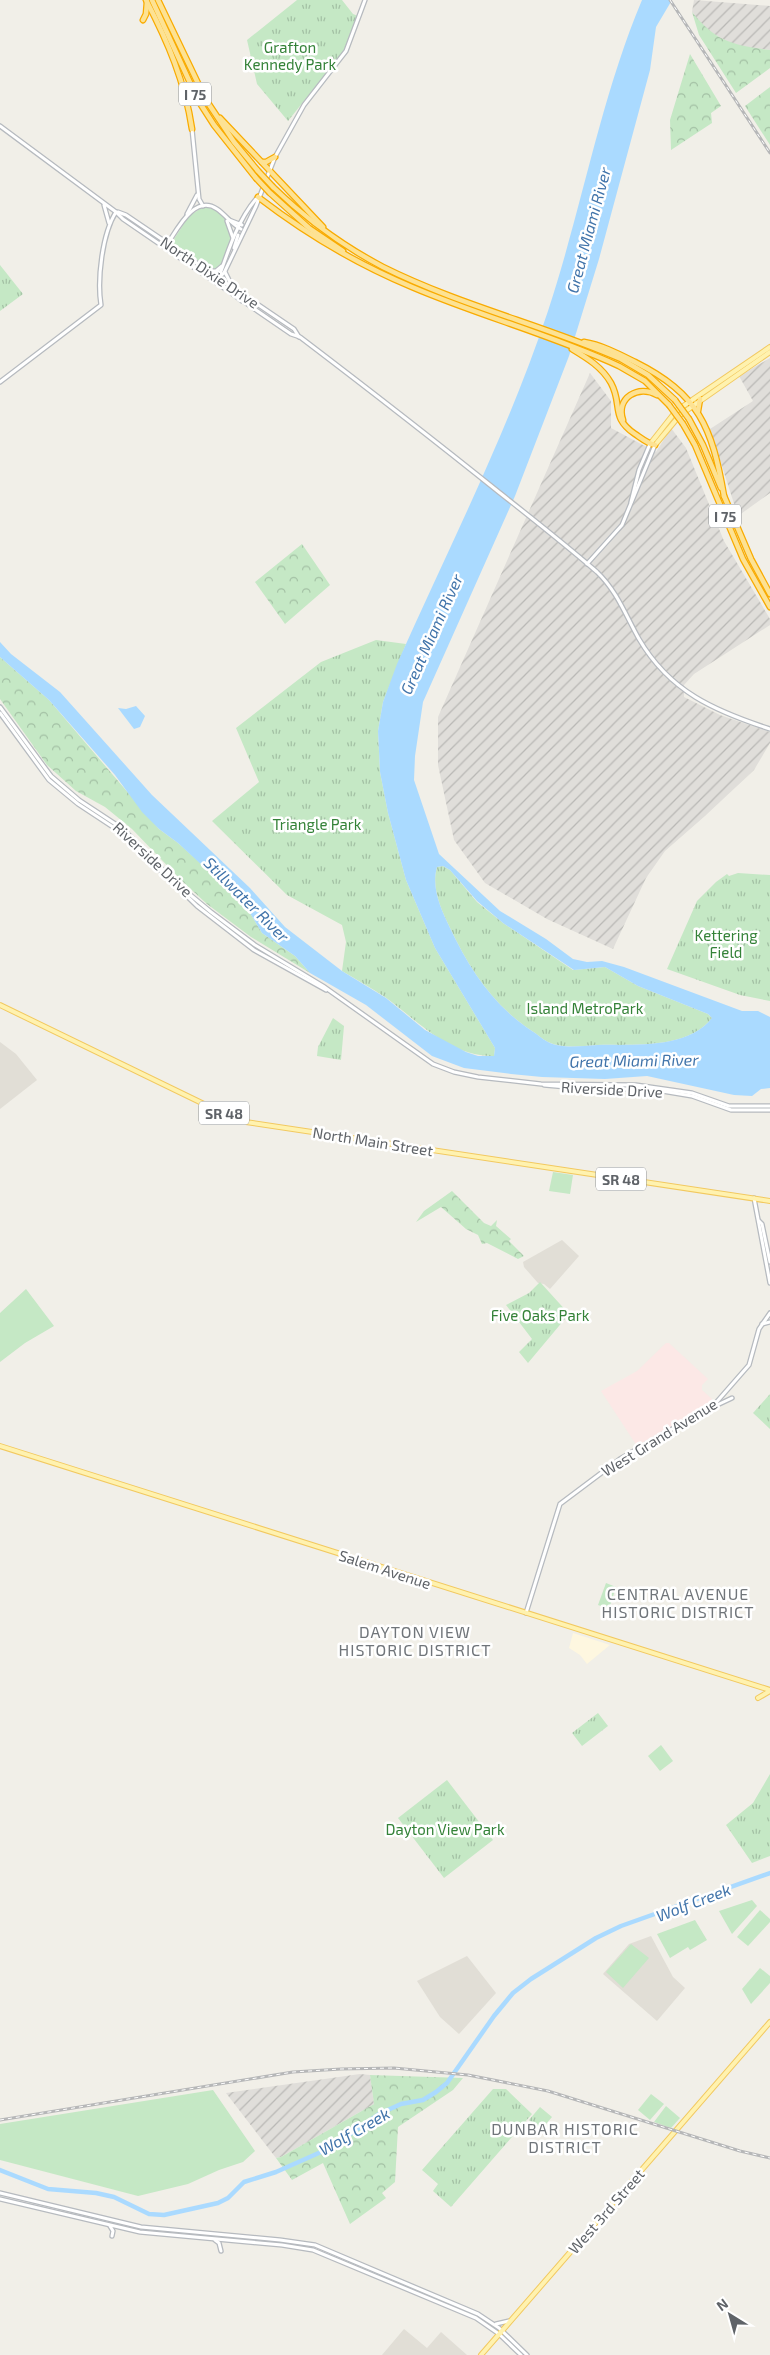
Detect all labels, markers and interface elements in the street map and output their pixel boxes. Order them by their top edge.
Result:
park label: Grafton Kennedy Park [244,38,337,73]
road number: I 75 [179,82,211,106]
water label: Great Miami River [562,164,614,295]
street label: North Dixie Drive [157,232,263,312]
road number: I 75 [709,504,741,528]
water label: Great Miami River [396,570,466,697]
park label: Triangle Park [273,815,362,833]
street label: Riverside Drive [110,818,196,900]
water label: Stillwater River [201,853,294,946]
park label: Kettering Field [694,926,758,961]
park label: Island MetroPark [527,999,644,1017]
water label: Great Miami River [569,1049,699,1071]
street label: Riverside Drive [561,1077,663,1101]
road number: SR 48 [199,1102,249,1124]
street label: North Main Street [311,1123,435,1159]
road number: SR 48 [596,1168,646,1190]
park label: Five Oaks Park [491,1306,590,1324]
street label: West Grand Avenue [598,1394,720,1480]
street label: Salem Avenue [337,1546,433,1592]
district label: CENTRAL AVENUE HISTORIC DISTRICT [602,1584,754,1621]
district label: DAYTON VIEW HISTORIC DISTRICT [339,1622,491,1659]
park label: Dayton View Park [385,1820,505,1838]
water label: Wolf Creek [653,1879,733,1925]
water label: Wolf Creek [315,2103,393,2159]
district label: DUNBAR HISTORIC DISTRICT [491,2119,639,2156]
street label: West 3rd Street [564,2165,648,2257]
north arrow [705,2290,755,2340]
text: N [713,2294,731,2314]

